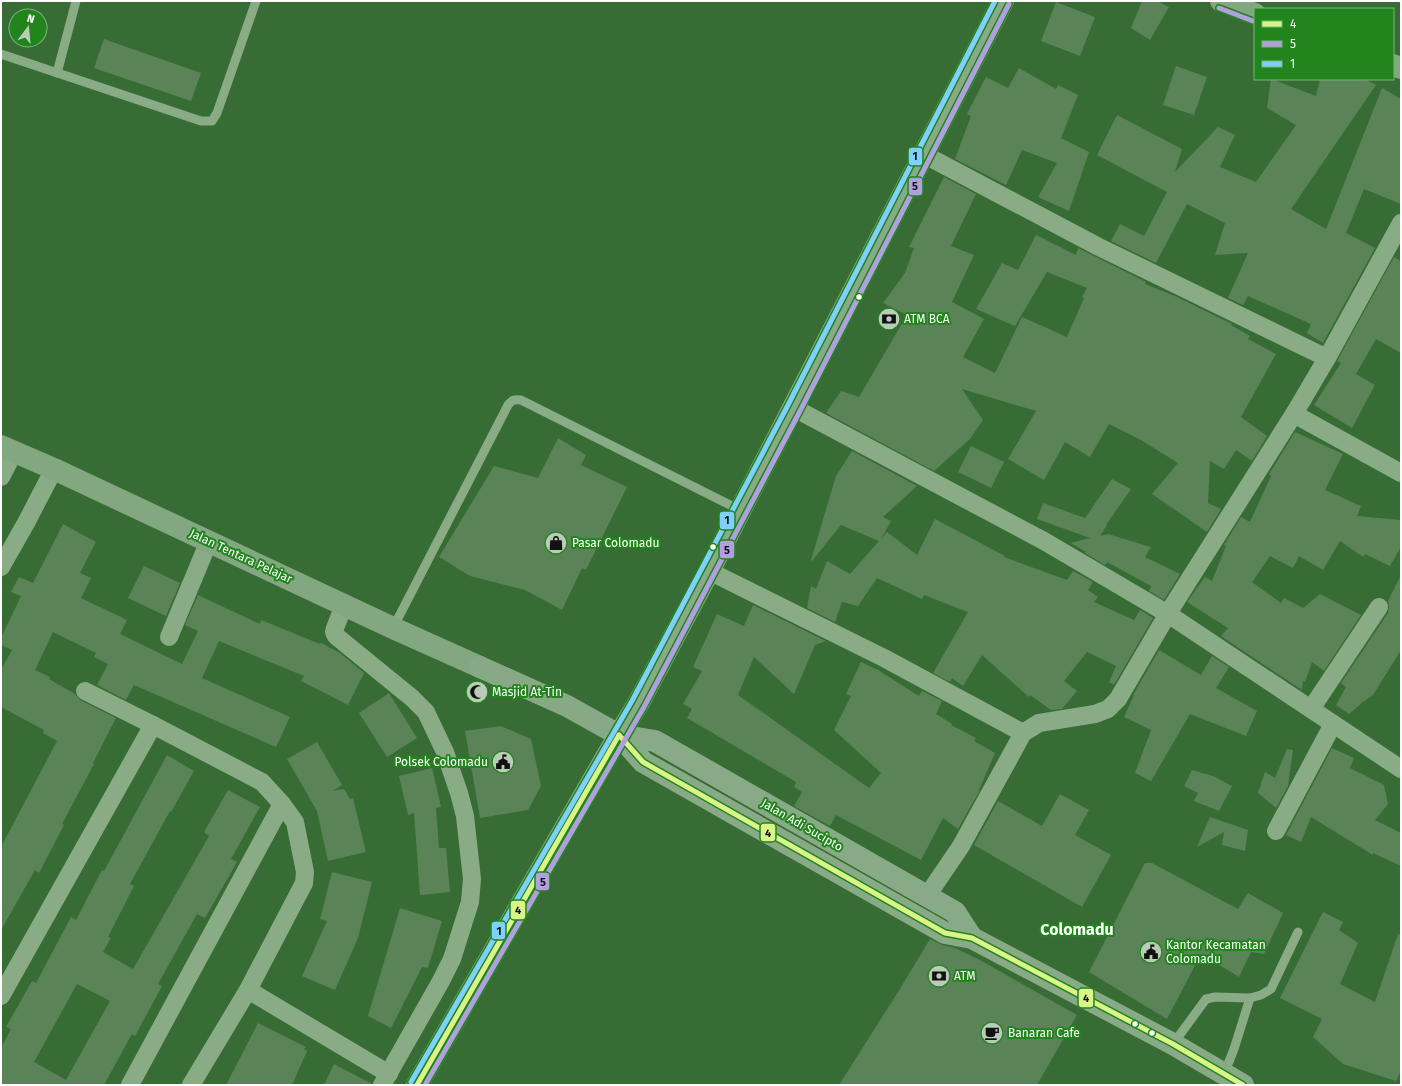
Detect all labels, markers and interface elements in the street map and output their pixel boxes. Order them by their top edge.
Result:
north arrow [8,8,48,48]
legend [1254,8,1394,80]
text: N [25,12,36,26]
text: 4 [1290,17,1297,31]
text: 5 [1290,37,1296,51]
text: 1 [1290,57,1295,71]
line badge: 1 [908,147,923,166]
text: 1 [912,150,918,163]
line badge: 5 [908,177,923,196]
text: 5 [912,180,918,193]
unlabelled marker [854,292,864,302]
bank icon: ATM BCA [876,306,902,332]
place label: ATM BCA [904,312,950,326]
line badge: 1 [719,511,735,530]
text: 1 [724,514,730,527]
street label: Jalan Tentara Pelajar [187,526,295,586]
shop icon: Pasar Colomadu [543,530,569,556]
place label: Pasar Colomadu [572,536,659,550]
line badge: 5 [719,540,735,559]
unlabelled marker [708,542,718,552]
text: 5 [724,544,730,557]
mosque icon: Masjid At-Tin [464,679,490,705]
place label: Masjid At-Tin [492,685,562,699]
public building icon: Polsek Colomadu [490,749,516,775]
place label: Polsek Colomadu [394,755,488,769]
street label: Jalan Adi Sucipto [759,796,845,854]
line badge: 4 [760,823,776,842]
text: 4 [765,827,771,840]
line badge: 5 [535,872,550,891]
text: 5 [540,876,546,889]
line badge: 4 [510,900,526,920]
text: 4 [515,904,521,917]
district label: Colomadu [1040,920,1114,939]
line badge: 1 [491,921,506,940]
text: 1 [496,925,502,938]
place label: Kantor Kecamatan Colomadu [1166,938,1266,966]
public building icon: Kantor Kecamatan Colomadu [1138,939,1164,965]
bank icon: ATM [926,963,952,989]
place label: ATM [954,969,976,983]
line badge: 4 [1078,988,1094,1008]
text: 4 [1083,992,1089,1005]
unlabelled marker [1130,1019,1140,1029]
cafe icon: Banaran Cafe [979,1020,1005,1046]
place label: Banaran Cafe [1008,1026,1080,1040]
unlabelled marker [1147,1028,1157,1038]

